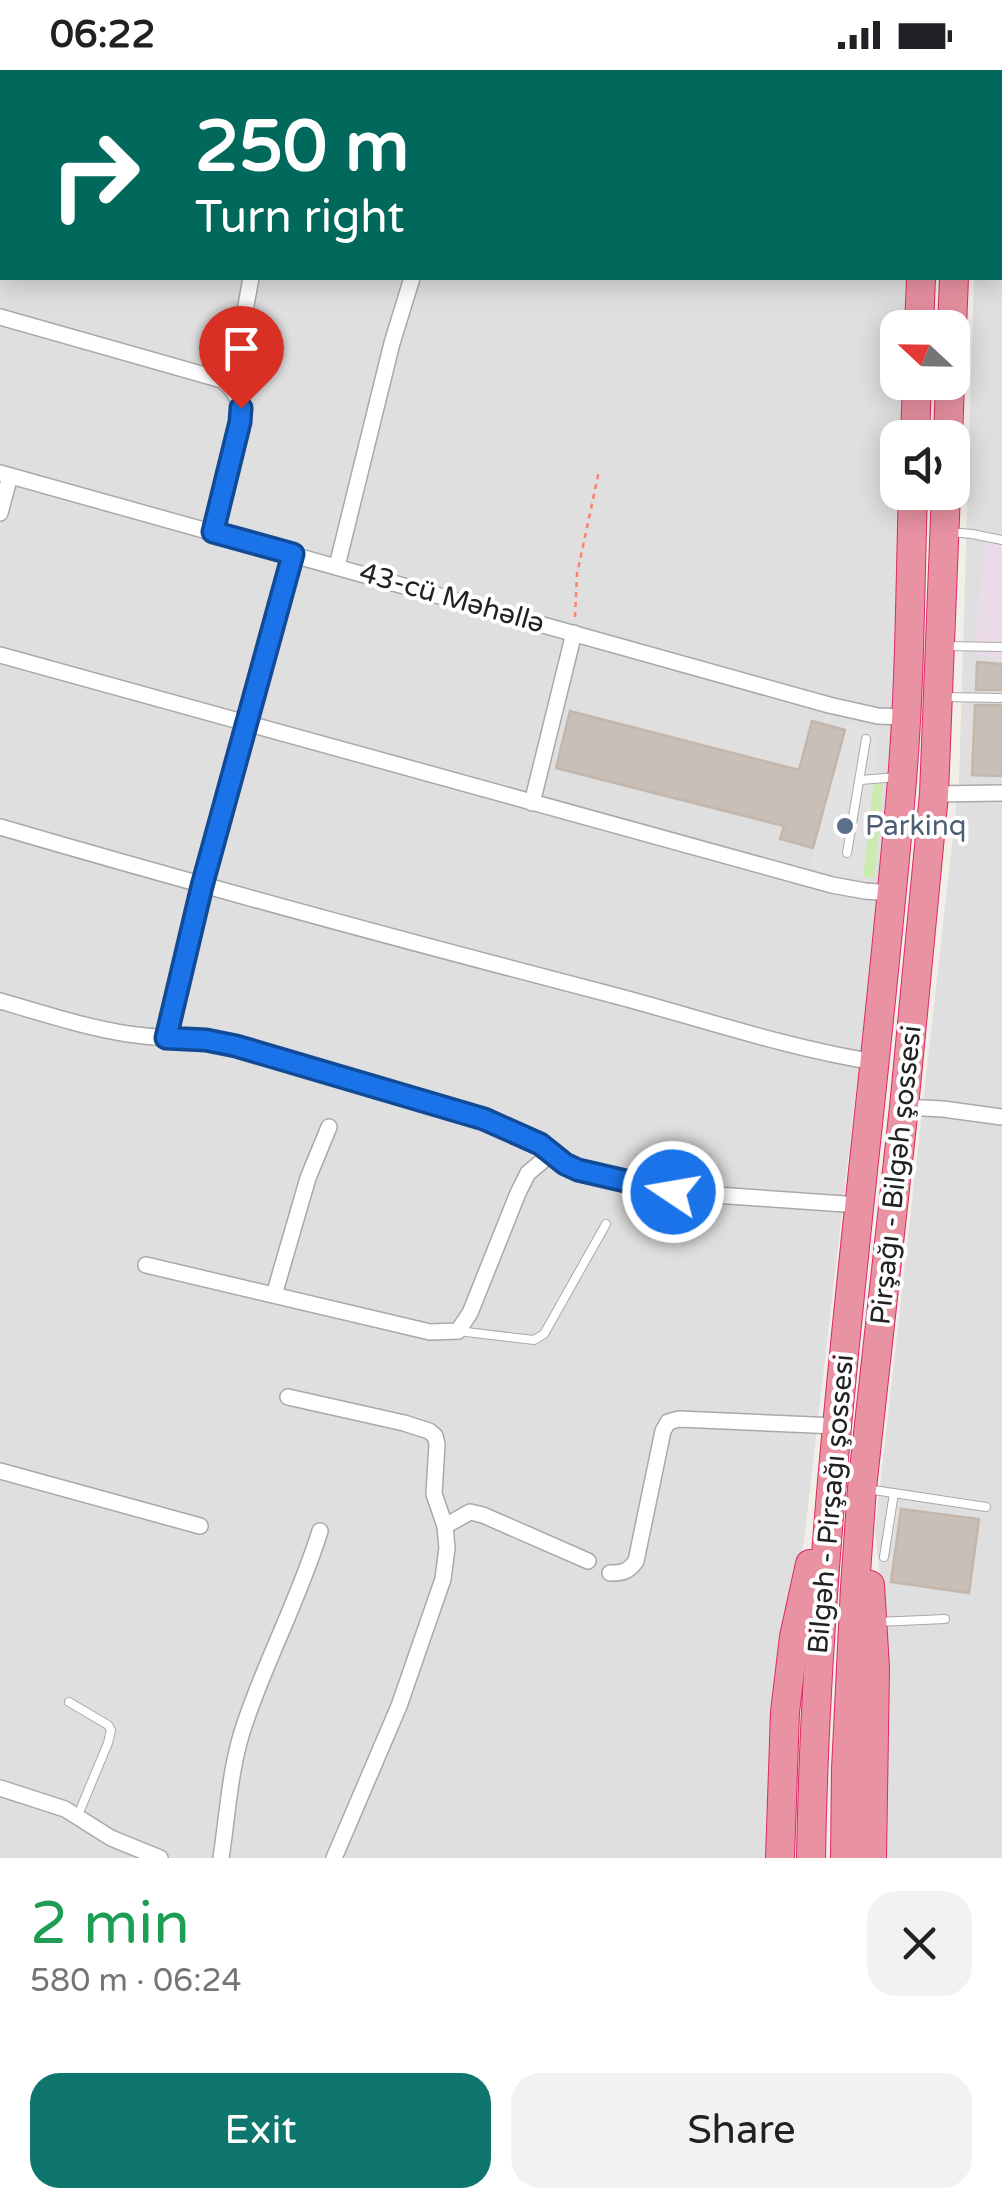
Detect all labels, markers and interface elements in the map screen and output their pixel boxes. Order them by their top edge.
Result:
text: 06:22 [50,12,155,58]
text: 250 m [195,106,409,190]
icon: right [30,110,160,240]
text: Turn right [195,191,404,245]
pin [199,306,284,409]
north arrow [880,310,970,400]
map controls [880,310,970,510]
icon: arrive [214,321,269,376]
button: sound [880,420,970,510]
street label: 43-cü Məhəllə [355,555,549,641]
place label: Parkinq [865,809,967,843]
marker: Parkinq [834,815,856,837]
street label: Pirşağı - Bilgəh şossesi [863,1024,929,1326]
position arrow [621,1140,725,1244]
street label: Bilgəh - Pirşağı şossesi [801,1353,861,1655]
text: 2 min [30,1888,190,1960]
button: close [867,1891,972,1996]
text: 580 m · 06:24 [30,1962,242,2000]
button: Exit [30,2073,491,2188]
button: Share [511,2073,972,2188]

